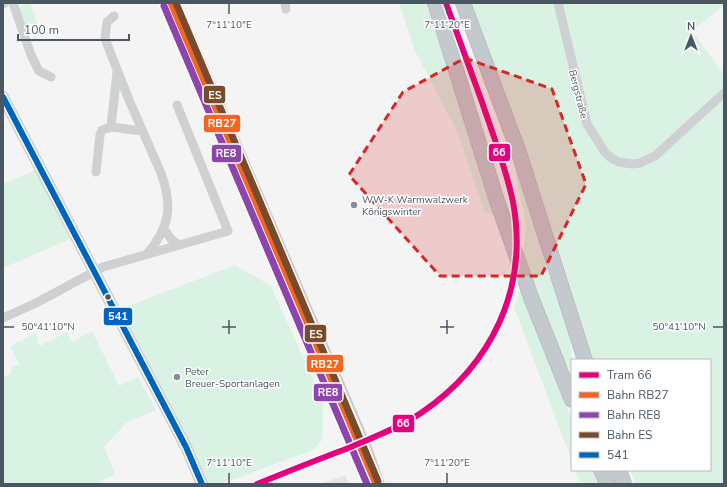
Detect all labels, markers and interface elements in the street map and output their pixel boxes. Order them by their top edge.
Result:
scale bar [18,16,129,42]
north arrow [671,16,711,56]
text: 7°11'10"E [206,18,252,32]
text: 7°11'20"E [424,18,470,32]
text: N [687,19,695,34]
text: 100 m [24,22,59,38]
street label: Bergstraße [565,68,591,120]
line badge: ES [203,85,226,104]
text: ES [208,88,222,103]
line badge: RB27 [203,114,241,133]
text: RB27 [208,116,236,131]
line badge: 66 [488,143,511,162]
line badge: RE8 [211,144,242,163]
text: 66 [492,145,506,160]
text: RE8 [216,146,237,161]
place label: WW-K Warmwalzwerk Königswinter [362,193,469,219]
marker: WW-K Warmwalzwerk Königswinter [349,200,359,210]
unlabelled marker [103,292,113,302]
line badge: 541 [103,307,133,326]
text: 541 [108,309,128,324]
text: 50°41'10"N [21,320,75,334]
text: 50°41'10"N [652,320,706,334]
line badge: ES [304,324,327,343]
text: ES [309,327,323,342]
line badge: RB27 [306,354,344,373]
text: RB27 [311,357,339,372]
legend [571,359,711,471]
place label: Peter Breuer-Sportanlagen [185,365,280,391]
text: Tram 66 [607,367,652,383]
marker: Peter Breuer-Sportanlagen [172,372,182,382]
line badge: RE8 [313,383,343,402]
text: RE8 [318,385,339,400]
text: Bahn RB27 [607,387,669,403]
text: Bahn RE8 [607,407,660,423]
line badge: 66 [392,414,415,433]
text: 66 [396,416,410,431]
text: Bahn ES [607,427,652,443]
text: 541 [607,447,629,463]
text: 7°11'10"E [206,456,252,470]
text: 7°11'20"E [424,456,470,470]

